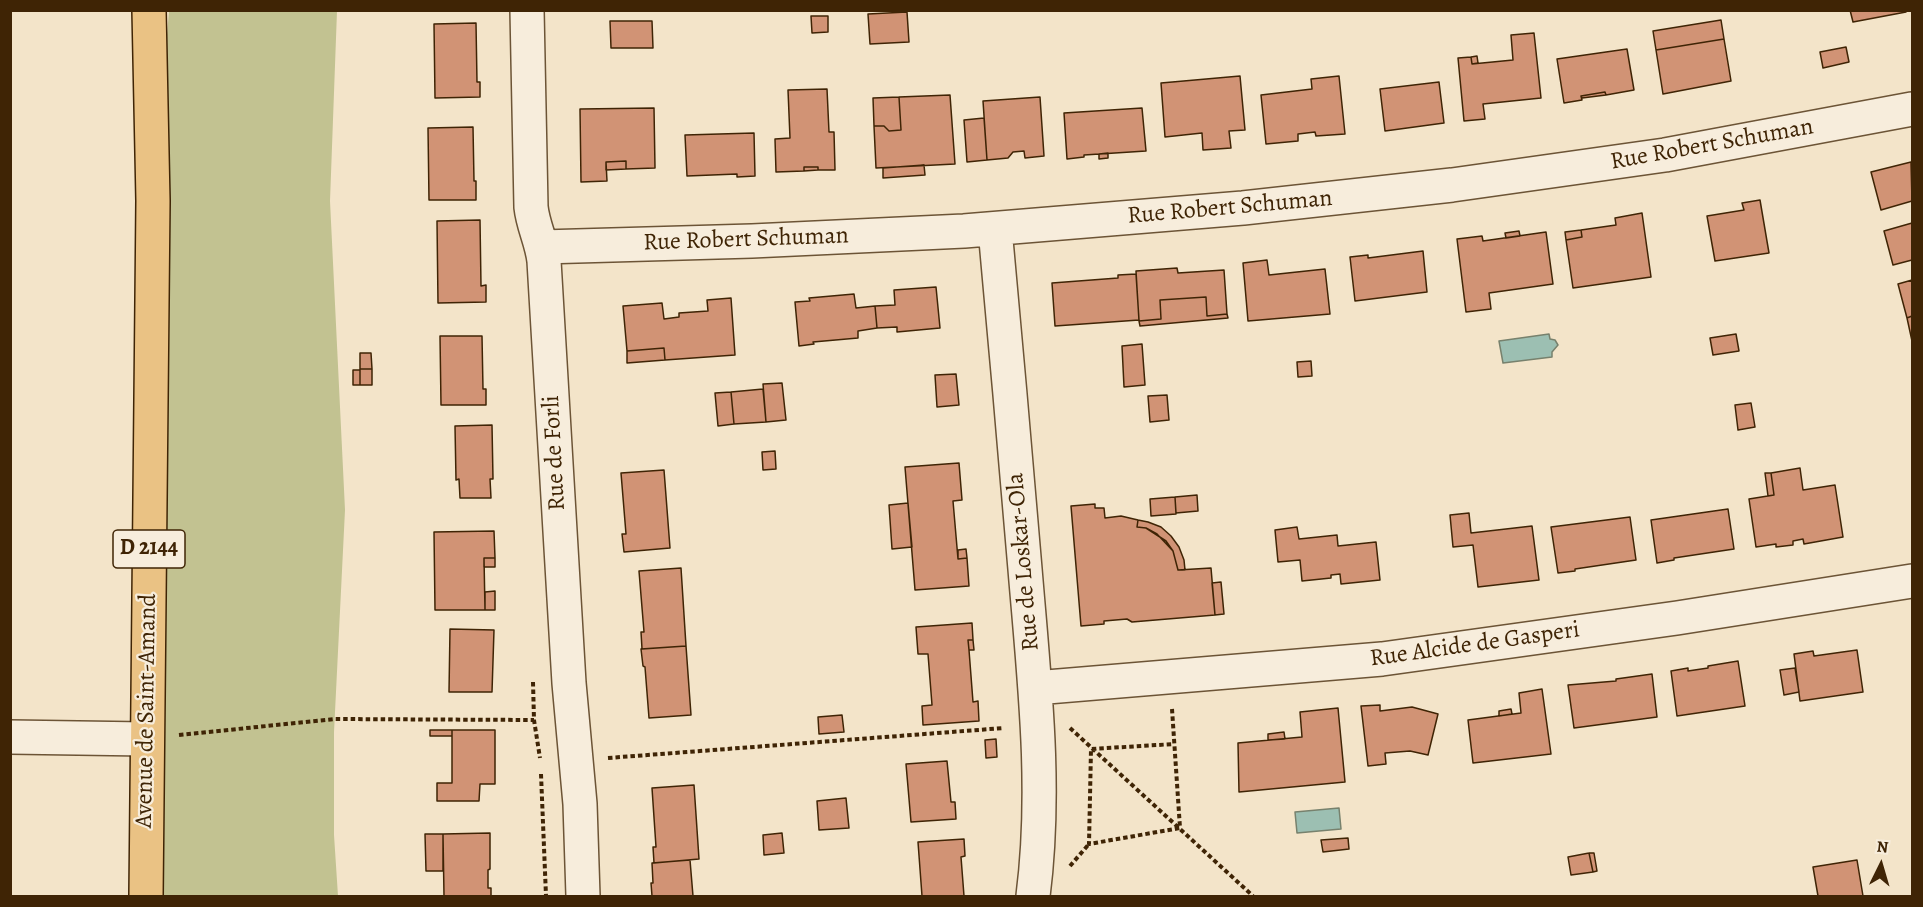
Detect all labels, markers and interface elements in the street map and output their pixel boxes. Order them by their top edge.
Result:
street label: Rue Robert Schuman [1608,113,1816,177]
street label: Rue Robert Schuman [1126,185,1334,231]
street label: Rue Robert Schuman [643,222,849,258]
street label: Rue de Forli [538,394,572,512]
street label: Rue de Loskar-Ola [1002,472,1046,652]
road number: D 2144 [113,530,185,568]
street label: Avenue de Saint-Amand [131,594,163,828]
street label: Rue Alcide de Gasperi [1368,616,1582,674]
north arrow [1851,835,1911,895]
text: N [1876,836,1889,859]

